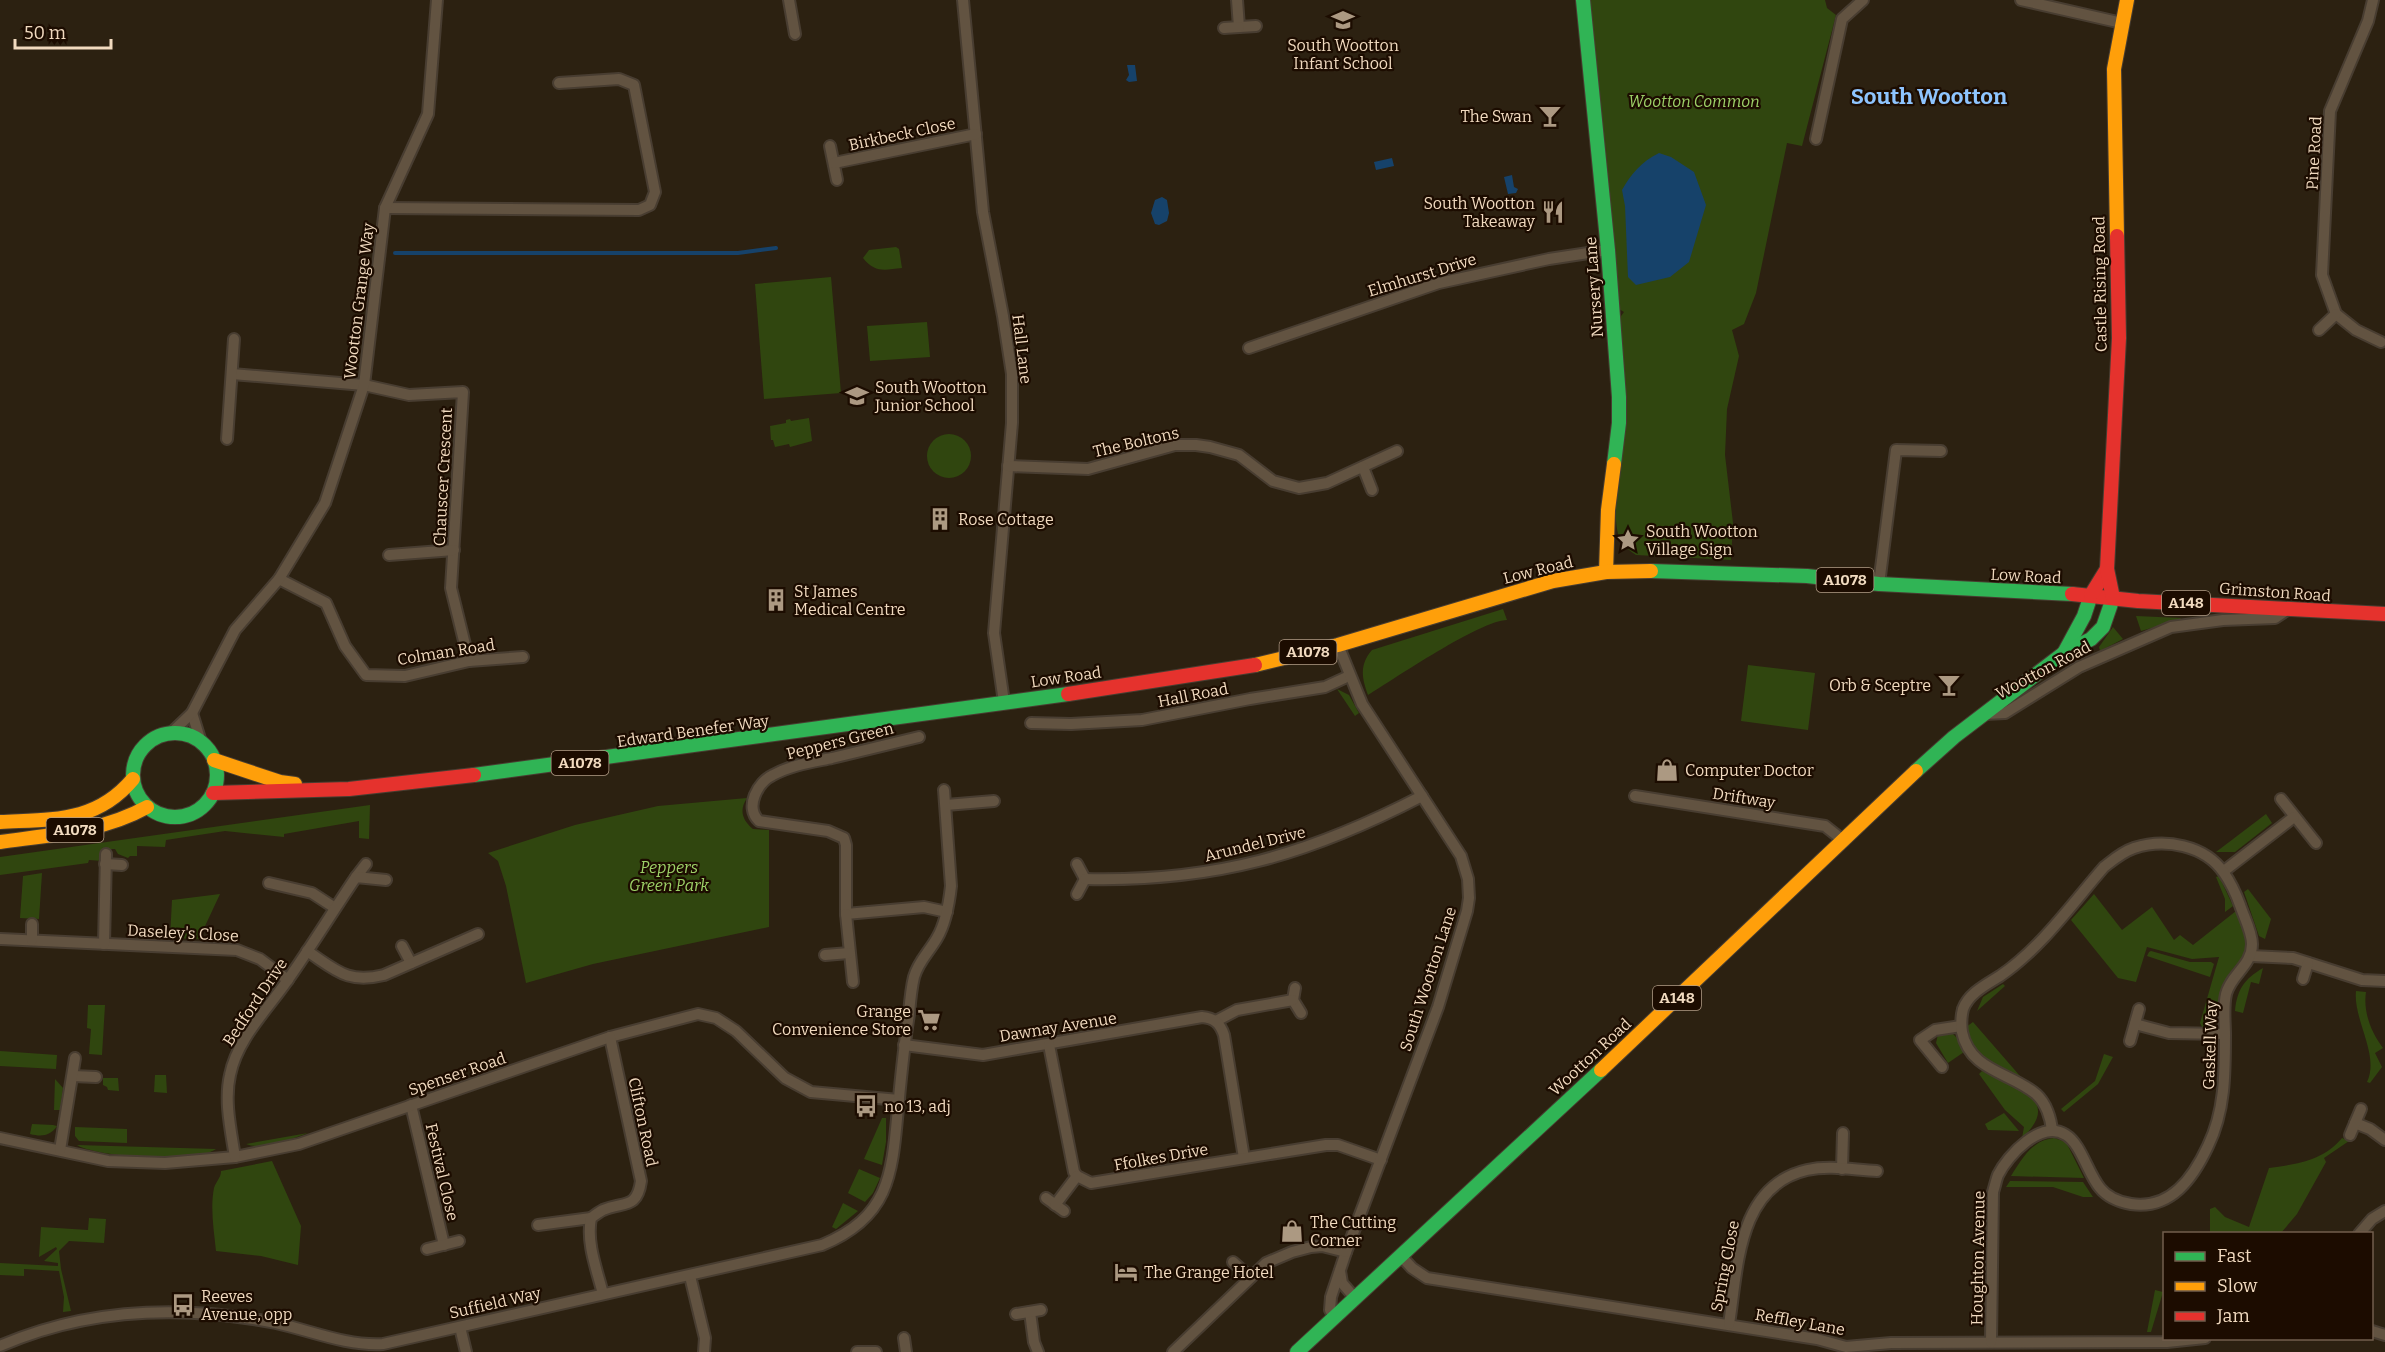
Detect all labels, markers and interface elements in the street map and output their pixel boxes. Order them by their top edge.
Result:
school or university icon: South Wootton Infant School [1330,7,1356,33]
scale bar [15,12,111,50]
text: 50 m [24,22,66,44]
place label: South Wootton Infant School [1287,36,1399,73]
district label: South Wootton [1851,83,2007,110]
park label: Wootton Common [1628,92,1760,111]
bar icon: The Swan [1537,103,1563,129]
place label: The Swan [1461,107,1532,126]
street label: Birkbeck Close [847,113,957,155]
street label: Pine Road [2303,115,2325,190]
place label: South Wootton Takeaway [1423,194,1536,231]
restaurant icon: South Wootton Takeaway [1540,199,1566,225]
street label: Castle Rising Road [2089,215,2111,352]
street label: Wootton Grange Way [340,221,378,380]
street label: Nursery Lane [1581,236,1607,338]
street label: Elmhurst Drive [1365,249,1479,301]
street label: Hall Lane [1008,313,1036,385]
place label: South Wootton Junior School [874,378,987,415]
school or university icon: South Wootton Junior School [844,383,870,409]
street label: Chauscer Crescent [430,407,456,547]
street label: The Boltons [1091,423,1181,461]
building icon: Rose Cottage [927,506,953,532]
place label: Rose Cottage [958,510,1054,529]
place label: South Wootton Village Sign [1646,522,1758,559]
place icon: South Wootton Village Sign [1615,527,1641,553]
street label: Low Road [1501,552,1575,588]
street label: Low Road [1990,565,2063,587]
road number: A1078 [1816,568,1874,592]
street label: Grimston Road [2218,579,2332,605]
place label: St James Medical Centre [794,582,905,619]
building icon: St James Medical Centre [763,587,789,613]
road number: A148 [2162,591,2210,615]
street label: Colman Road [396,635,497,669]
street label: Wootton Road [1992,637,2094,703]
road number: A1078 [1280,640,1336,664]
street label: Low Road [1029,663,1103,691]
bar icon: Orb & Sceptre [1936,672,1962,698]
place label: Orb & Sceptre [1829,676,1931,695]
street label: Hall Road [1156,679,1230,711]
street label: Edward Benefer Way [616,711,771,751]
street label: Peppers Green [784,719,896,763]
road number: A1078 [552,751,608,775]
shop icon: Computer Doctor [1654,757,1680,783]
place label: Computer Doctor [1685,761,1814,780]
street label: Driftway [1711,784,1777,812]
road number: A1078 [46,818,104,842]
street label: Arundel Drive [1202,822,1308,866]
park label: Peppers Green Park [629,858,709,895]
street label: South Wootton Lane [1396,904,1460,1054]
street label: Daseley's Close [127,921,239,945]
street label: Bedford Drive [219,954,291,1050]
road number: A148 [1653,986,1701,1010]
street label: Gaskell Way [2199,999,2221,1090]
place label: Grange Convenience Store [772,1002,911,1039]
supermarket icon: Grange Convenience Store [916,1007,942,1033]
street label: Dawnay Avenue [998,1008,1118,1046]
street label: Wootton Road [1545,1014,1635,1100]
street label: Spenser Road [406,1048,509,1100]
street label: Clifton Road [624,1076,662,1169]
bus stop icon: no 13, adj [853,1093,879,1119]
place label: no 13, adj [884,1097,951,1116]
street label: Festival Close [422,1121,462,1223]
street label: Ffolkes Drive [1112,1139,1210,1175]
street label: Houghton Avenue [1967,1191,1989,1325]
place label: The Cutting Corner [1310,1213,1396,1250]
shop icon: The Cutting Corner [1279,1218,1305,1244]
street label: Spring Close [1707,1219,1743,1313]
legend [2163,1232,2373,1340]
text: Fast [2217,1245,2252,1267]
hotel icon: The Grange Hotel [1113,1259,1139,1285]
place label: The Grange Hotel [1144,1263,1274,1282]
text: Slow [2217,1275,2258,1297]
street label: Suffield Way [447,1283,543,1323]
place label: Reeves Avenue, opp [201,1287,292,1324]
bus stop icon: Reeves Avenue, opp [170,1292,196,1318]
street label: Reffley Lane [1754,1305,1846,1339]
text: Jam [2216,1305,2250,1327]

